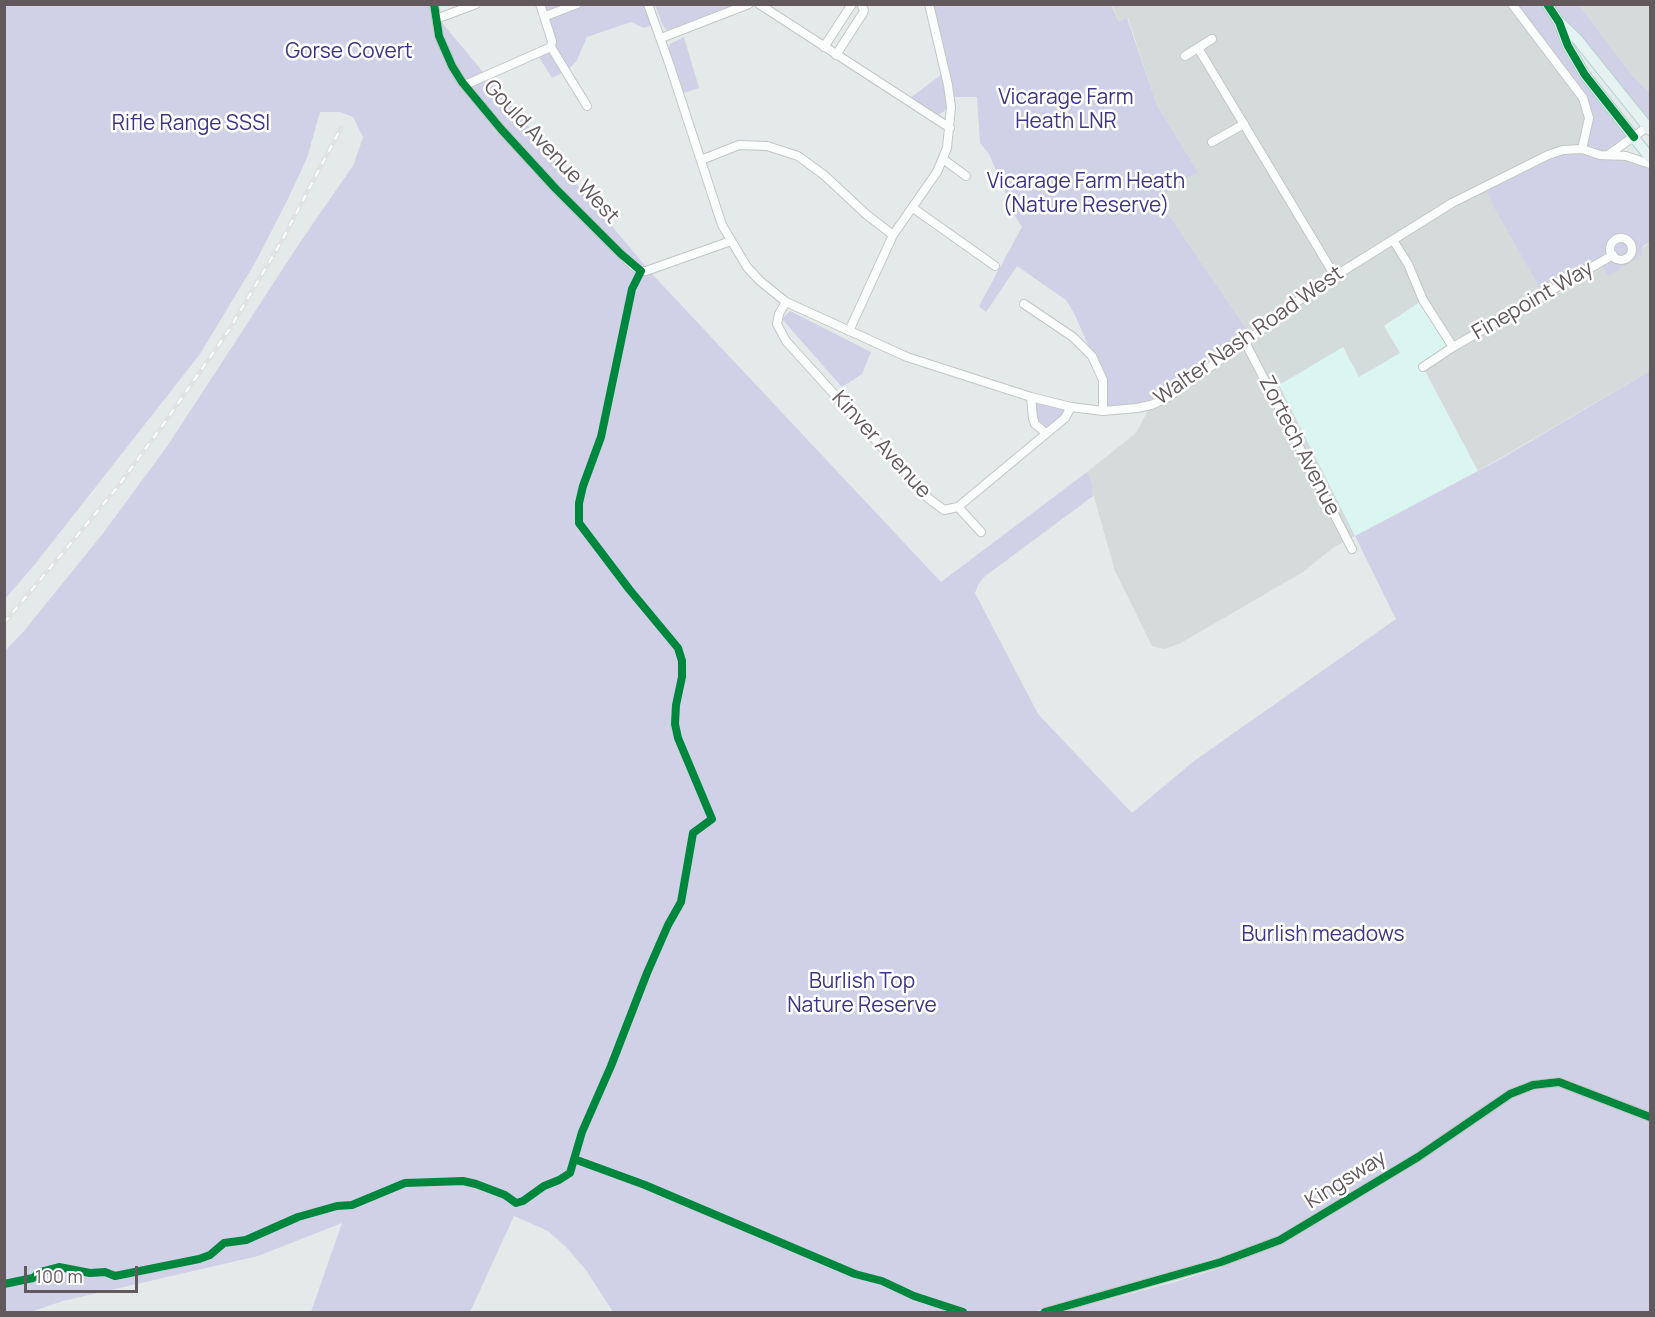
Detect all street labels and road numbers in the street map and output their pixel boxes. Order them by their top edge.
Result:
street label: Gould Avenue West [478,75,624,229]
street label: Finepoint Way [1468,256,1598,346]
street label: Walter Nash Road West [1150,261,1348,411]
street label: Zortech Avenue [1253,372,1345,520]
street label: Kinver Avenue [826,386,936,504]
street label: Kingsway [1301,1145,1391,1215]

